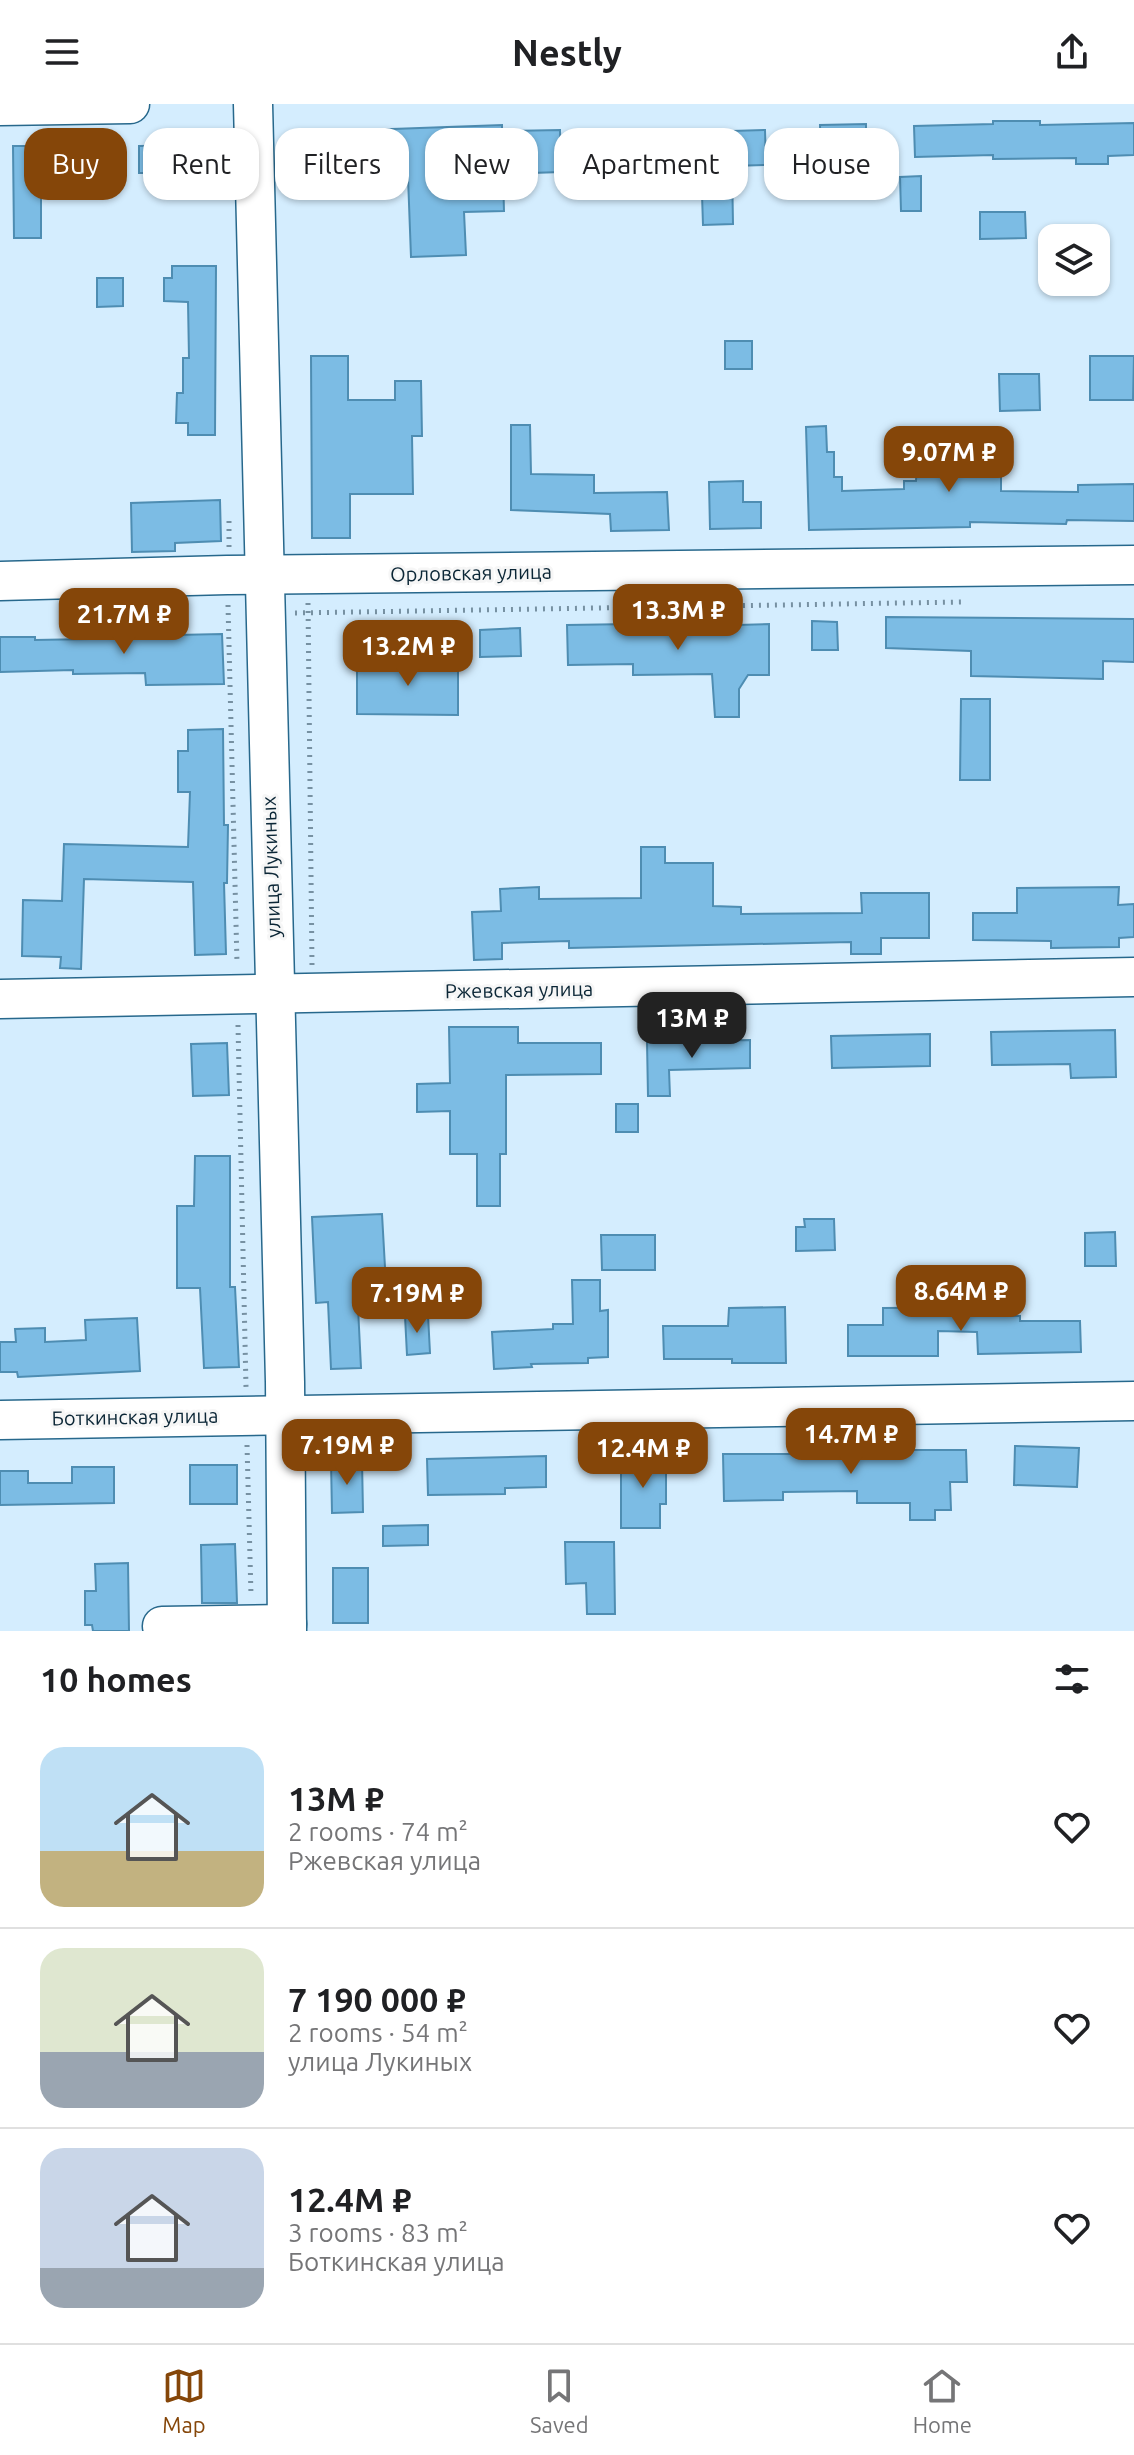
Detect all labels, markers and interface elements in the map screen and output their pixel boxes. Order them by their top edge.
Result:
icon: menu [40,30,84,74]
icon: share [1050,30,1094,74]
text: Nestly [512,32,622,73]
chip: Buy [24,128,127,200]
chip: Rent [143,128,259,200]
chip: Filters [275,128,409,200]
chip: New [425,128,538,200]
chip: Apartment [554,128,748,200]
chip: House [764,128,899,200]
map controls [1038,224,1110,296]
button: layers [1038,224,1110,296]
pin: 9.07M ₽ [875,426,1023,494]
text: 9.07M ₽ [902,437,996,466]
street label: Орловская улица [390,560,552,585]
pin: 13.3M ₽ [604,584,752,652]
pin: 21.7M ₽ [50,588,198,656]
text: 13.3M ₽ [631,595,725,624]
text: 21.7M ₽ [77,599,171,628]
pin: 13.2M ₽ [334,620,482,688]
text: 13.2M ₽ [361,631,455,660]
street label: улица Лукиных [257,796,284,938]
street label: Ржевская улица [445,977,593,1002]
pin: 13M ₽ [636,992,748,1060]
text: 13M ₽ [655,1003,729,1032]
pin: 8.64M ₽ [887,1265,1035,1333]
pin: 7.19M ₽ [343,1267,491,1335]
text: 8.64M ₽ [914,1276,1008,1305]
text: 7.19M ₽ [370,1278,464,1307]
street label: Боткинская улица [51,1404,219,1429]
pin: 14.7M ₽ [777,1408,925,1476]
pin: 7.19M ₽ [273,1419,421,1487]
text: 14.7M ₽ [804,1419,898,1448]
pin: 12.4M ₽ [569,1422,717,1490]
text: 7.19M ₽ [300,1430,394,1459]
text: 12.4M ₽ [596,1433,690,1462]
icon: filters [1050,1657,1094,1701]
text: 10 homes [40,1660,192,1698]
icon: home [104,1779,200,1875]
text: 13M ₽ [288,1779,384,1817]
icon: heart [1050,1805,1094,1849]
text: 2 rooms · 74 m² [288,1817,468,1846]
text: Ржевская улица [288,1846,481,1875]
icon: home [104,1980,200,2076]
text: 7 190 000 ₽ [288,1980,466,2018]
icon: heart [1050,2006,1094,2050]
text: 2 rooms · 54 m² [288,2018,468,2047]
text: улица Лукиных [288,2047,472,2076]
icon: home [104,2180,200,2276]
text: 12.4M ₽ [288,2180,411,2218]
icon: heart [1050,2206,1094,2250]
text: 3 rooms · 83 m² [288,2218,468,2247]
text: Боткинская улица [288,2247,505,2276]
tab: Map [162,2364,206,2437]
tab: Saved [530,2364,589,2437]
tab: Home [913,2364,972,2437]

